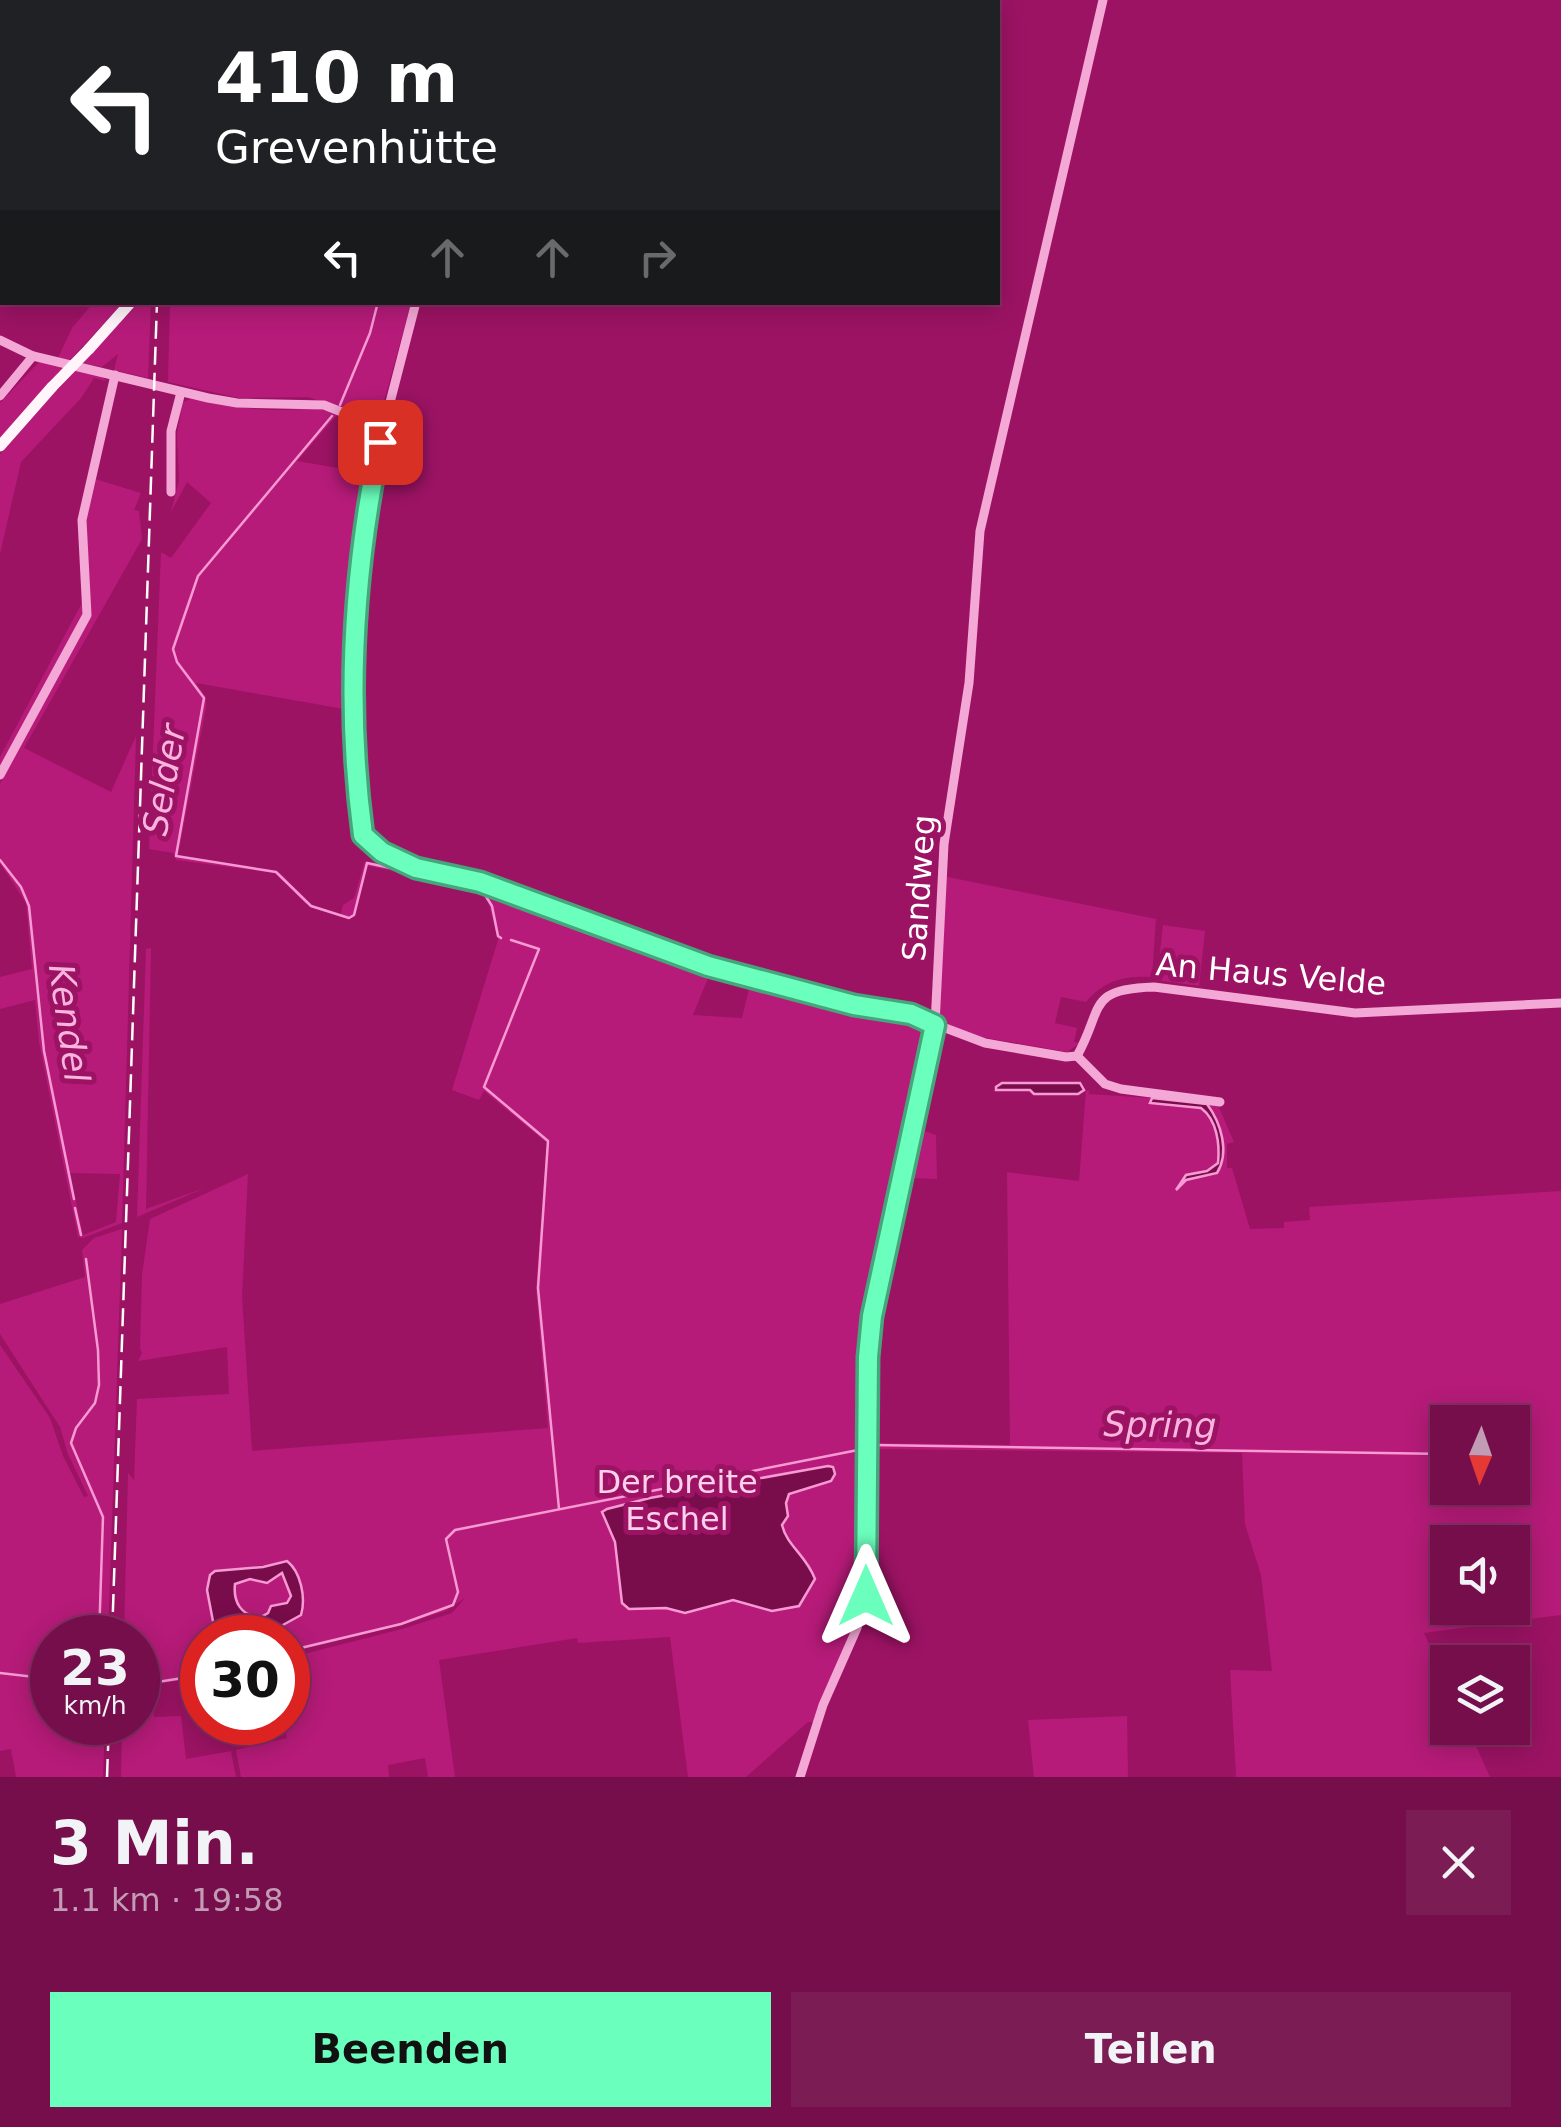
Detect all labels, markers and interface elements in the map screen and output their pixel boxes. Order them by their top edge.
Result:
text: 410 m [215,37,458,119]
icon: left [50,40,180,170]
text: Grevenhütte [215,121,498,174]
icon: left [315,230,370,285]
icon: ahead [420,230,475,285]
icon: ahead [525,230,580,285]
icon: right [630,230,685,285]
pin [338,400,423,485]
icon: arrive [353,415,408,470]
water label: Selder [135,719,194,838]
street label: Sandweg [895,814,943,962]
street label: An Haus Velde [1154,945,1388,1003]
water label: Kendel [41,961,97,1085]
water label: Spring [1103,1404,1217,1446]
north arrow [1430,1405,1530,1505]
map controls [1430,1405,1530,1745]
park label: Der breite Eschel [596,1463,758,1538]
button: sound [1430,1525,1530,1625]
position arrow [814,1544,918,1648]
speed limit sign: 30 [180,1615,310,1745]
text: 23 [60,1639,130,1697]
button: layers [1430,1645,1530,1745]
text: km/h [63,1691,127,1720]
text: 3 Min. [50,1808,258,1878]
button: close [1406,1810,1511,1915]
text: 1.1 km · 19:58 [50,1881,284,1919]
button: Beenden [50,1992,771,2107]
button: Teilen [791,1992,1511,2107]

